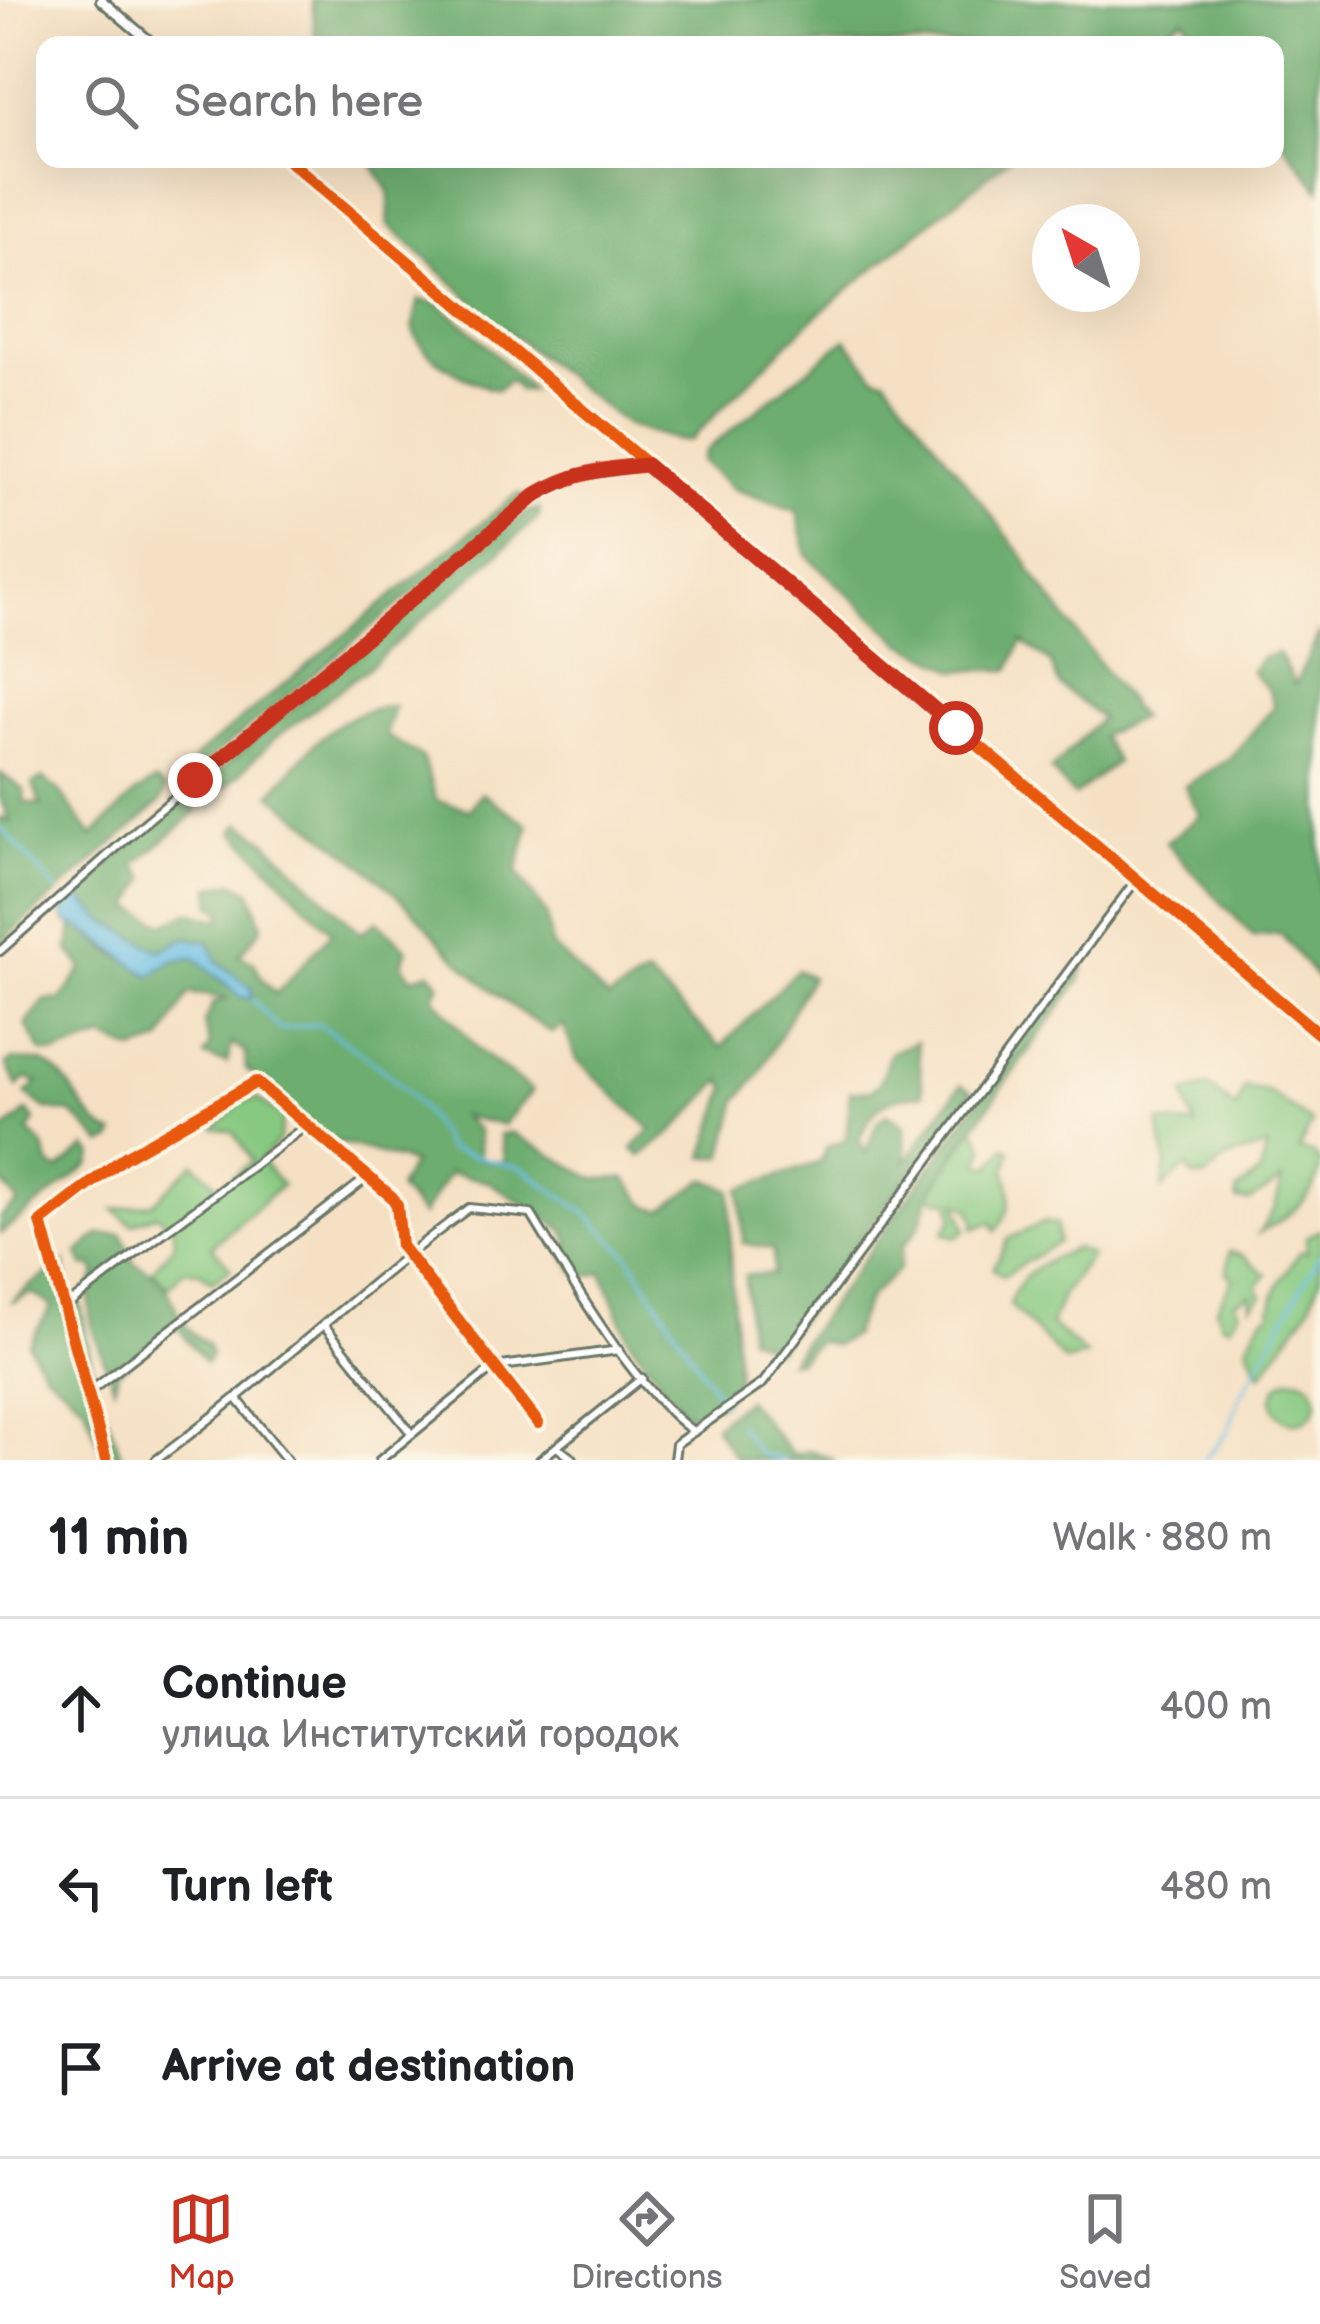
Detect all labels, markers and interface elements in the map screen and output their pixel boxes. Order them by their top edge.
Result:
search box [36,36,1284,168]
icon: search [78,69,144,135]
text: Search here [174,75,423,130]
north arrow [1032,204,1140,312]
route start [929,701,983,755]
route end [168,753,222,807]
text: 11 min [48,1508,189,1569]
text: Walk · 880 m [1052,1515,1272,1562]
text: Continue [162,1657,347,1712]
icon: ahead [48,1675,114,1741]
text: 400 m [1160,1684,1272,1731]
text: улица Институтский городок [162,1712,679,1759]
icon: left [48,1855,114,1921]
text: Turn left [162,1860,333,1915]
text: 480 m [1160,1864,1272,1911]
icon: arrive [48,2035,114,2101]
text: Arrive at destination [162,2040,575,2095]
tab: Map [168,2186,235,2298]
tab: Directions [571,2186,723,2298]
tab: Saved [1059,2186,1152,2298]

